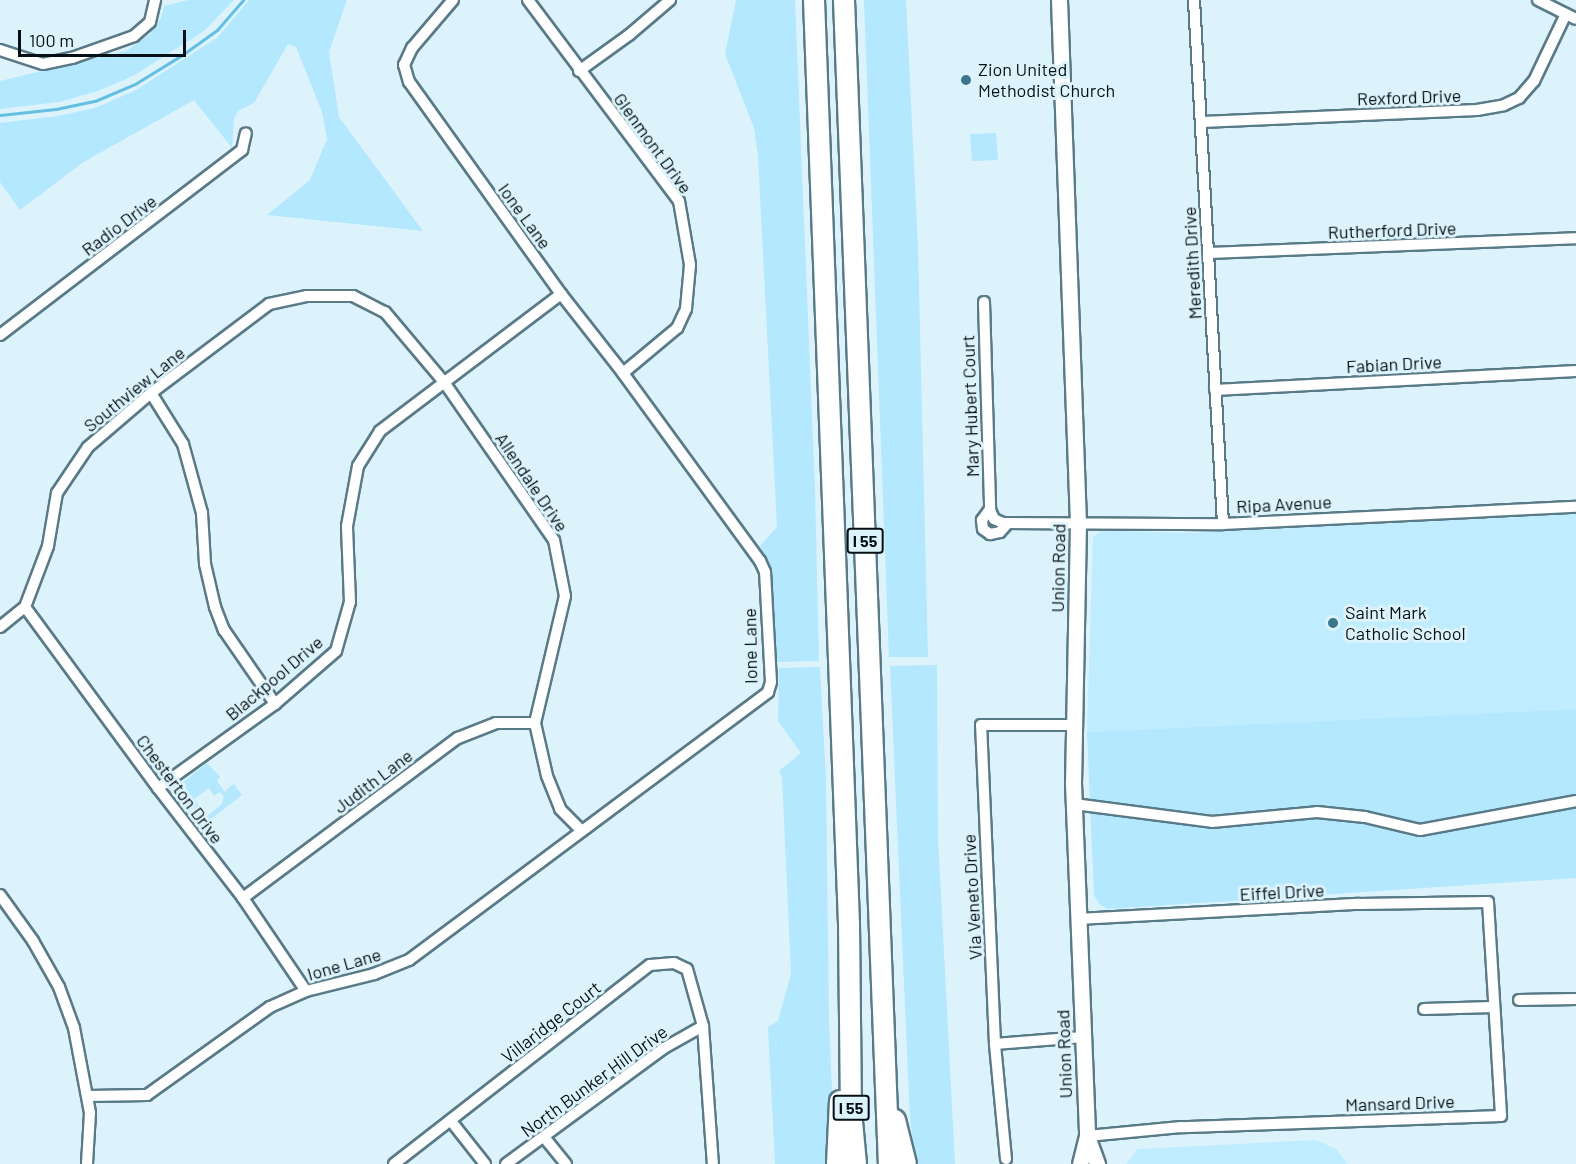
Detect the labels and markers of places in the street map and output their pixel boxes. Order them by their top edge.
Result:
place label: Zion United Methodist Church [978,59,1115,101]
marker: Zion United Methodist Church [959,73,973,87]
place label: Saint Mark Catholic School [1345,602,1466,644]
marker: Saint Mark Catholic School [1326,616,1340,630]

